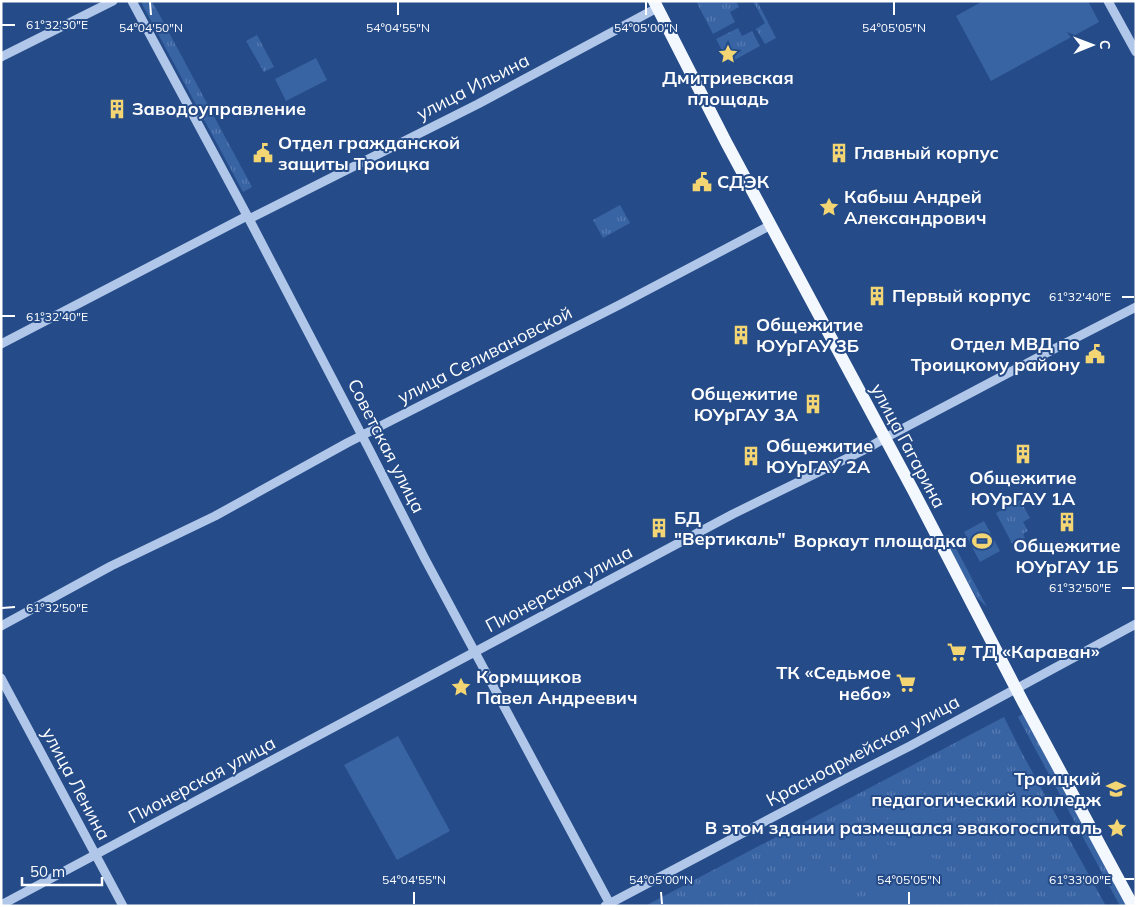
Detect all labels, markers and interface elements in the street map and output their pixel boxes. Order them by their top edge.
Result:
text: 61°32'30"E [26,17,88,32]
text: 54°04'50"N [119,20,183,35]
text: 54°04'55"N [366,20,430,35]
text: 54°05'00"N [614,20,678,35]
text: 54°05'05"N [862,20,926,35]
north arrow [1067,20,1117,70]
text: С [1096,40,1114,50]
place icon: Дмитриевская площадь [717,43,739,65]
street label: улица Ильина [413,48,533,125]
place label: Дмитриевская площадь [662,66,794,110]
place label: Заводоуправление [132,97,306,120]
building icon: Заводоуправление [106,98,128,120]
place label: Отдел гражданской защиты Троицка [278,131,460,175]
place label: Главный корпус [854,141,999,164]
public building icon: Отдел гражданской защиты Троицка [252,142,274,164]
building icon: Главный корпус [828,142,850,164]
place label: СДЭК [717,170,770,193]
public building icon: СДЭК [691,171,713,193]
place label: Кабыш Андрей Александрович [844,185,986,229]
place icon: Кабыш Андрей Александрович [818,196,840,218]
place label: Первый корпус [892,284,1031,307]
building icon: Первый корпус [866,285,888,307]
text: 61°32'40"E [1049,289,1111,304]
street label: улица Селивановской [394,301,576,409]
text: 61°32'40"E [26,309,88,324]
place label: Общежитие ЮУрГАУ 3Б [756,313,863,357]
building icon: Общежитие ЮУрГАУ 3Б [730,324,752,346]
place label: Отдел МВД по Троицкому району [911,332,1080,376]
public building icon: Отдел МВД по Троицкому району [1084,343,1106,365]
street label: Советская улица [343,375,430,517]
street label: улица Гагарина [866,379,951,512]
place label: Общежитие ЮУрГАУ 3А [691,382,798,426]
building icon: Общежитие ЮУрГАУ 3А [802,393,824,415]
place label: Общежитие ЮУрГАУ 2А [766,434,873,478]
building icon: Общежитие ЮУрГАУ 1А [1012,443,1034,465]
building icon: Общежитие ЮУрГАУ 2А [740,445,762,467]
place label: Общежитие ЮУрГАУ 1А [969,466,1077,510]
place label: БД "Вертикаль" [674,506,786,550]
building icon: Общежитие ЮУрГАУ 1Б [1056,511,1078,533]
building icon: БД "Вертикаль" [648,517,670,539]
place label: Воркаут площадка [793,529,967,552]
sports icon: Воркаут площадка [971,530,993,552]
place label: Общежитие ЮУрГАУ 1Б [1013,534,1121,578]
street label: Пионерская улица [481,540,636,637]
text: 61°32'50"E [1049,580,1111,595]
text: 61°32'50"E [26,600,88,615]
place label: ТД «Караван» [972,640,1100,663]
supermarket icon: ТД «Караван» [946,641,968,663]
place label: ТК «Седьмое небо» [776,661,891,705]
place label: Кормщиков Павел Андреевич [476,665,637,709]
supermarket icon: ТК «Седьмое небо» [895,672,917,694]
place icon: Кормщиков Павел Андреевич [450,676,472,698]
street label: Красноармейская улица [762,690,963,811]
street label: улица Ленина [37,724,116,844]
street label: Пионерская улица [124,731,279,828]
place label: Троицкий педагогический колледж [871,767,1102,811]
school or university icon: Троицкий педагогический колледж [1105,778,1127,800]
place label: В этом здании размещался эвакогоспиталь [705,816,1102,839]
place icon: В этом здании размещался эвакогоспиталь [1106,817,1128,839]
scale bar [22,854,102,886]
text: 50 m [30,862,65,881]
text: 54°04'55"N [382,872,446,887]
text: 54°05'00"N [629,872,693,887]
text: 54°05'05"N [877,872,941,887]
text: 61°33'00"E [1049,872,1111,887]

